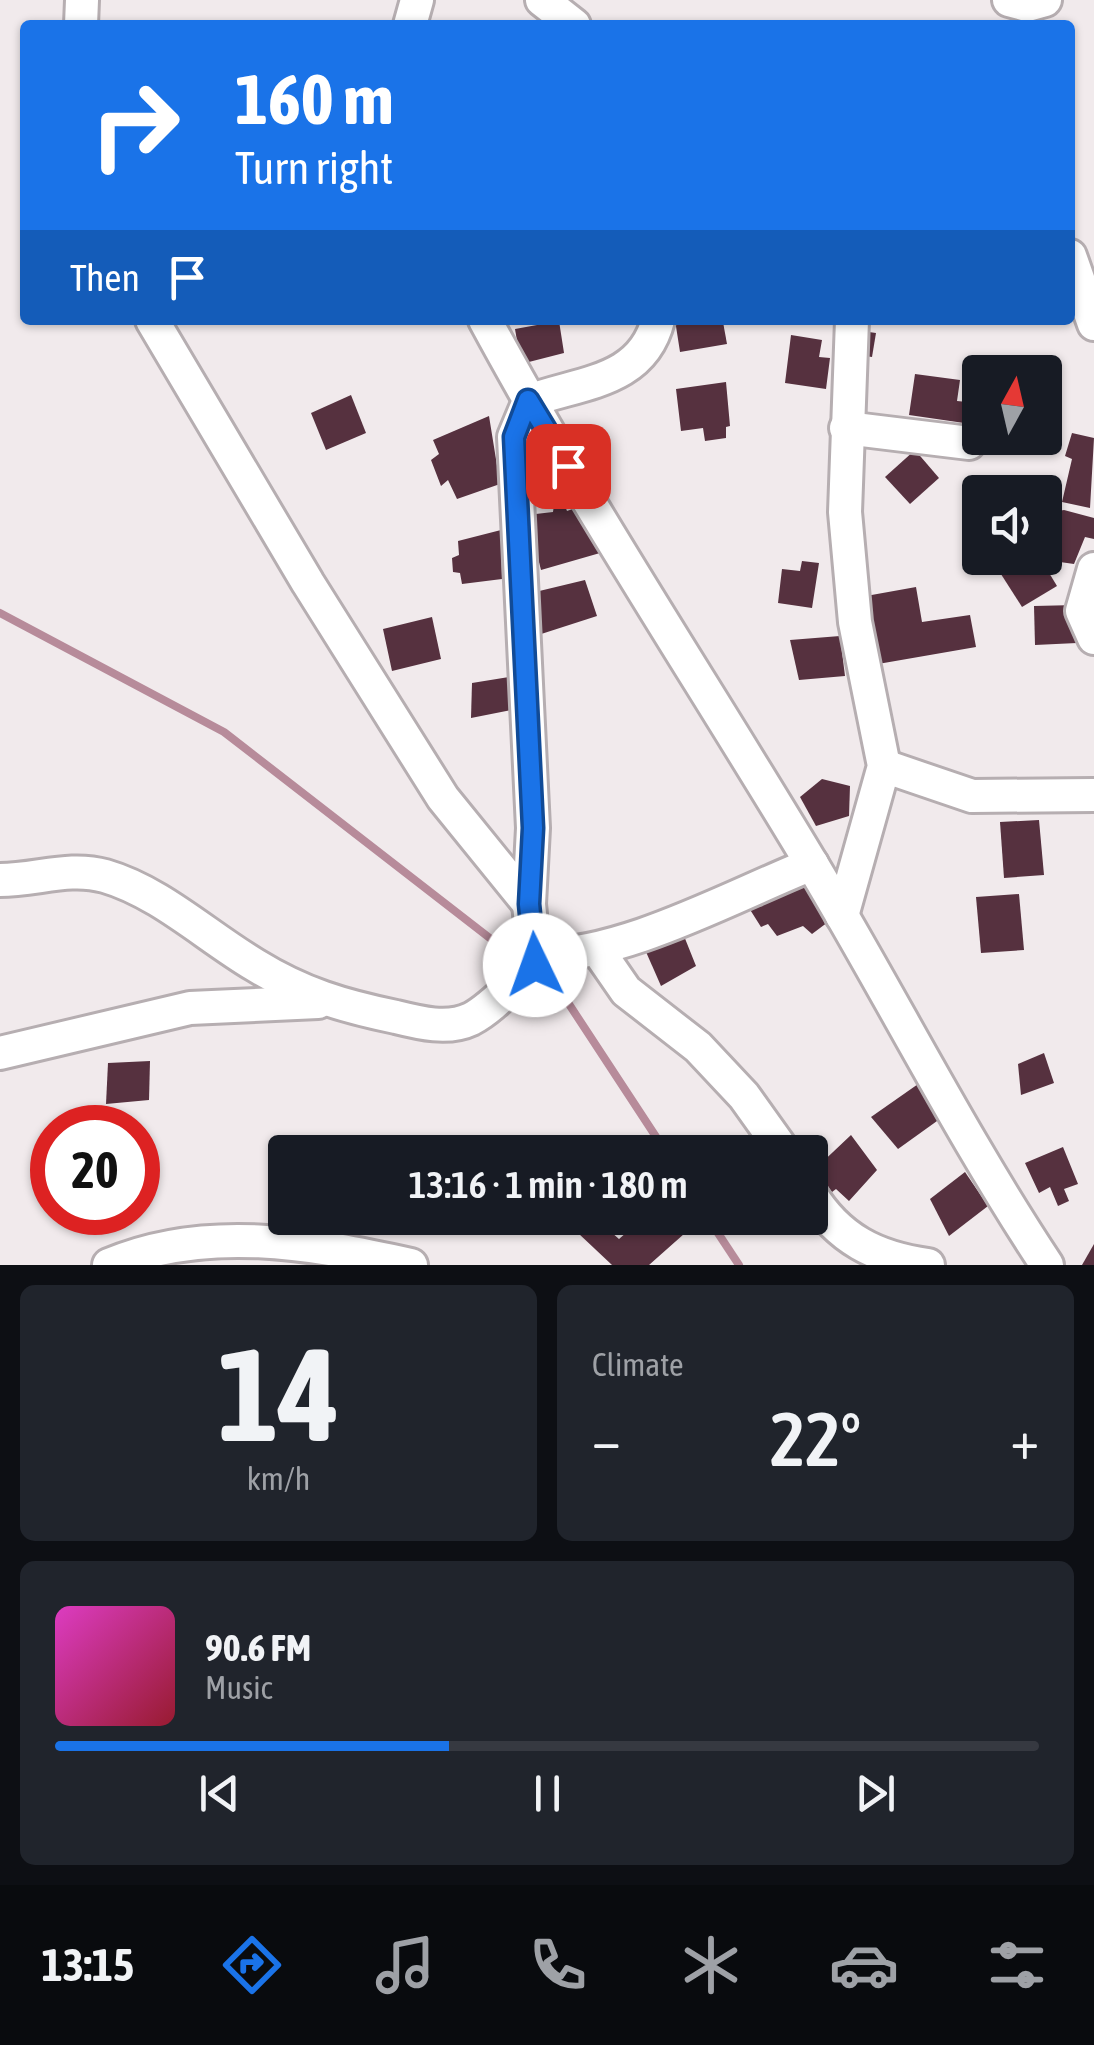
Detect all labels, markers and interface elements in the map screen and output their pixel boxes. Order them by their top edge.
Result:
text: 160 m [235,59,394,139]
icon: right [70,60,200,190]
text: Turn right [235,142,393,194]
icon: arrive [160,250,215,305]
text: Then [70,256,140,299]
north arrow [962,355,1062,455]
map controls [962,355,1062,575]
pin [526,424,611,509]
icon: arrive [541,439,596,494]
button: sound [962,475,1062,575]
position arrow [483,913,587,1017]
speed limit sign: 20 [30,1105,160,1235]
text: 13:16 · 1 min · 180 m [408,1163,688,1206]
text: 14 [217,1320,340,1469]
text: Climate [592,1346,684,1383]
text: 22° [770,1396,861,1482]
text: − [592,1408,621,1471]
text: + [1010,1408,1039,1471]
text: km/h [247,1460,310,1497]
text: 90.6 FM [205,1626,311,1669]
text: Music [205,1669,272,1706]
icon: previous [192,1766,247,1821]
icon: pause [520,1766,575,1821]
icon: next [848,1766,903,1821]
icon: directions [217,1930,287,2000]
icon: music [370,1930,440,2000]
icon: phone [523,1930,593,2000]
icon: climate [676,1930,746,2000]
icon: car [829,1930,899,2000]
icon: filters [982,1930,1052,2000]
text: 13:15 [42,1939,134,1991]

